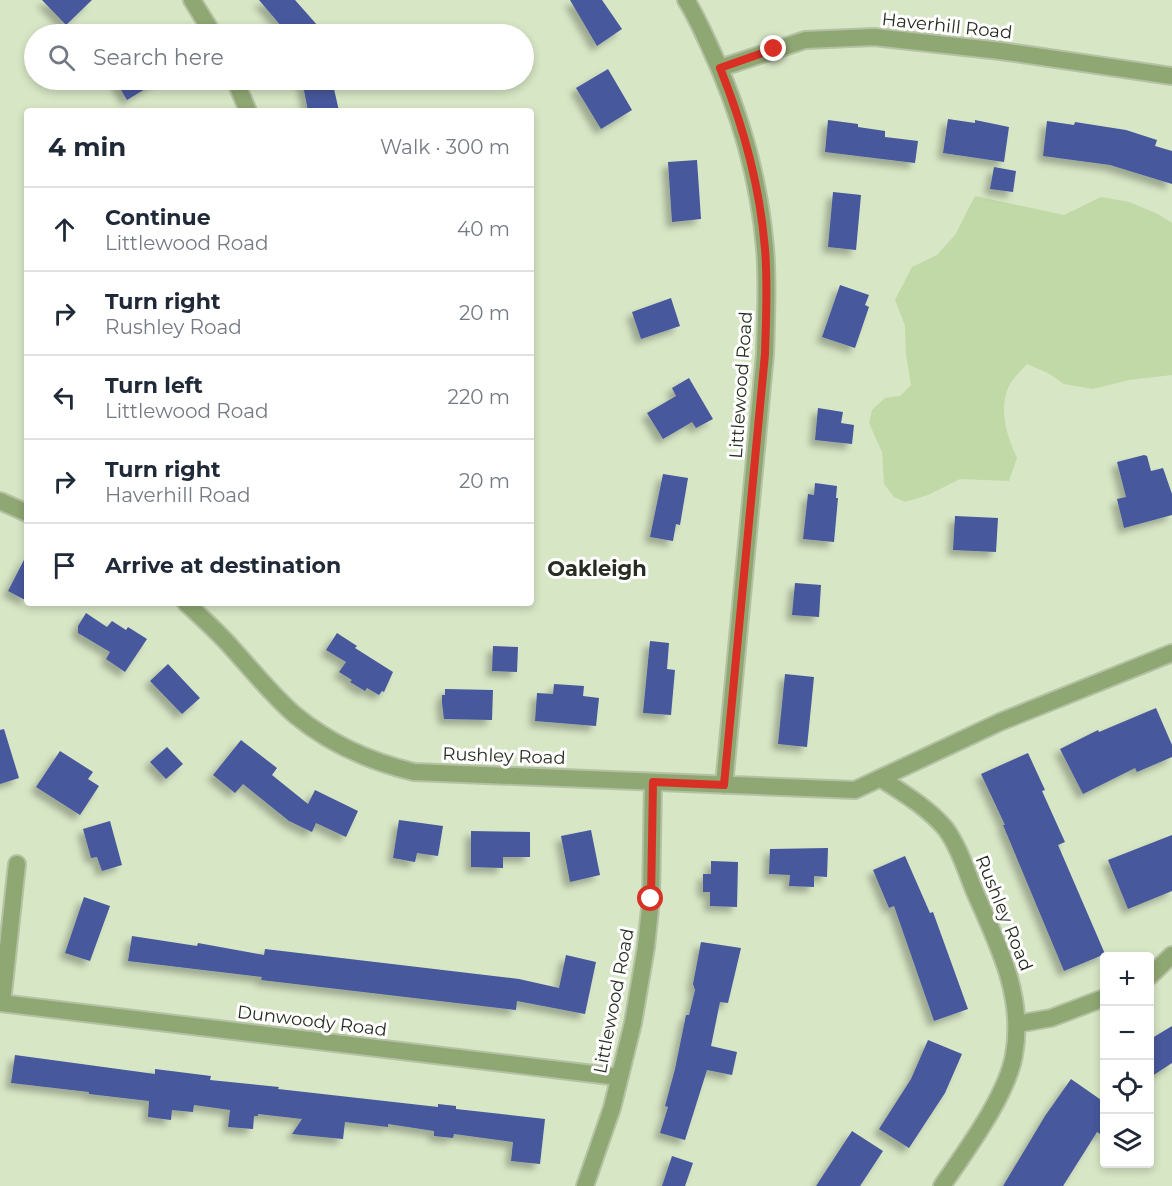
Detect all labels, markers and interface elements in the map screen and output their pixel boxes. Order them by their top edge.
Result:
street label: Haverhill Road [881,8,1013,44]
search box [24,24,534,90]
route end [760,35,786,61]
icon: search [45,41,78,74]
text: Search here [93,44,224,71]
text: 4 min [48,131,126,163]
text: Walk · 300 m [380,135,510,159]
text: Continue [105,204,211,231]
icon: ahead [48,213,81,246]
text: 40 m [457,217,510,241]
text: Littlewood Road [105,231,269,255]
text: Turn right [105,288,220,315]
icon: right [48,297,81,330]
text: 20 m [459,301,510,325]
street label: Littlewood Road [725,311,757,459]
text: Rushley Road [105,315,242,339]
text: Turn left [105,372,203,399]
icon: left [48,381,81,414]
text: 220 m [448,385,510,409]
text: Littlewood Road [105,399,269,423]
text: Turn right [105,456,220,483]
icon: right [48,465,81,498]
text: 20 m [459,469,510,493]
text: Haverhill Road [105,483,251,507]
icon: arrive [48,549,81,582]
text: Arrive at destination [105,552,341,579]
district label: Oakleigh [547,556,647,581]
street label: Rushley Road [442,743,566,769]
street label: Rushley Road [971,852,1037,974]
route start [637,885,663,911]
street label: Littlewood Road [589,927,639,1075]
map controls [1100,952,1154,1168]
button: + [1100,952,1154,1006]
street label: Dunwoody Road [236,1001,388,1041]
button: − [1100,1006,1154,1060]
button: locate [1100,1060,1154,1114]
button: layers [1100,1114,1154,1168]

